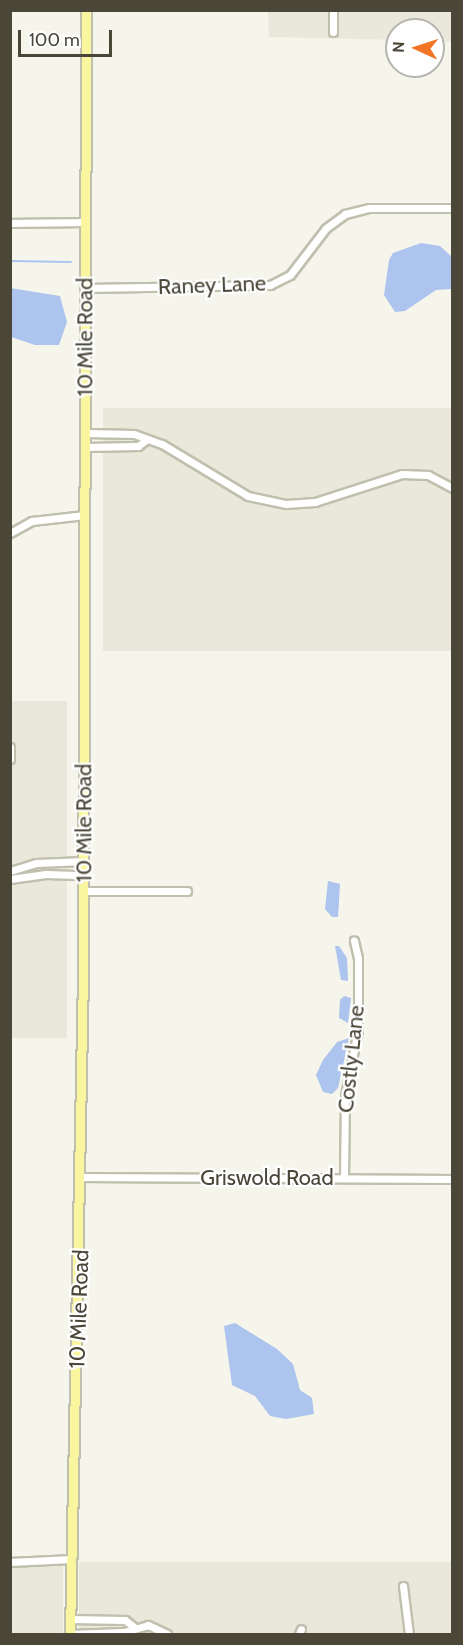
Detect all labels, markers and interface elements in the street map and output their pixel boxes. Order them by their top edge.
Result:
scale bar [21,18,116,56]
north arrow [385,18,445,78]
text: 100 m [29,29,80,51]
text: N [389,41,408,53]
street label: Raney Lane [157,270,267,300]
street label: 10 Mile Road [72,278,98,396]
street label: 10 Mile Road [71,764,97,882]
street label: Costly Lane [332,1004,370,1114]
street label: Griswold Road [200,1165,334,1191]
street label: 10 Mile Road [64,1249,94,1369]

